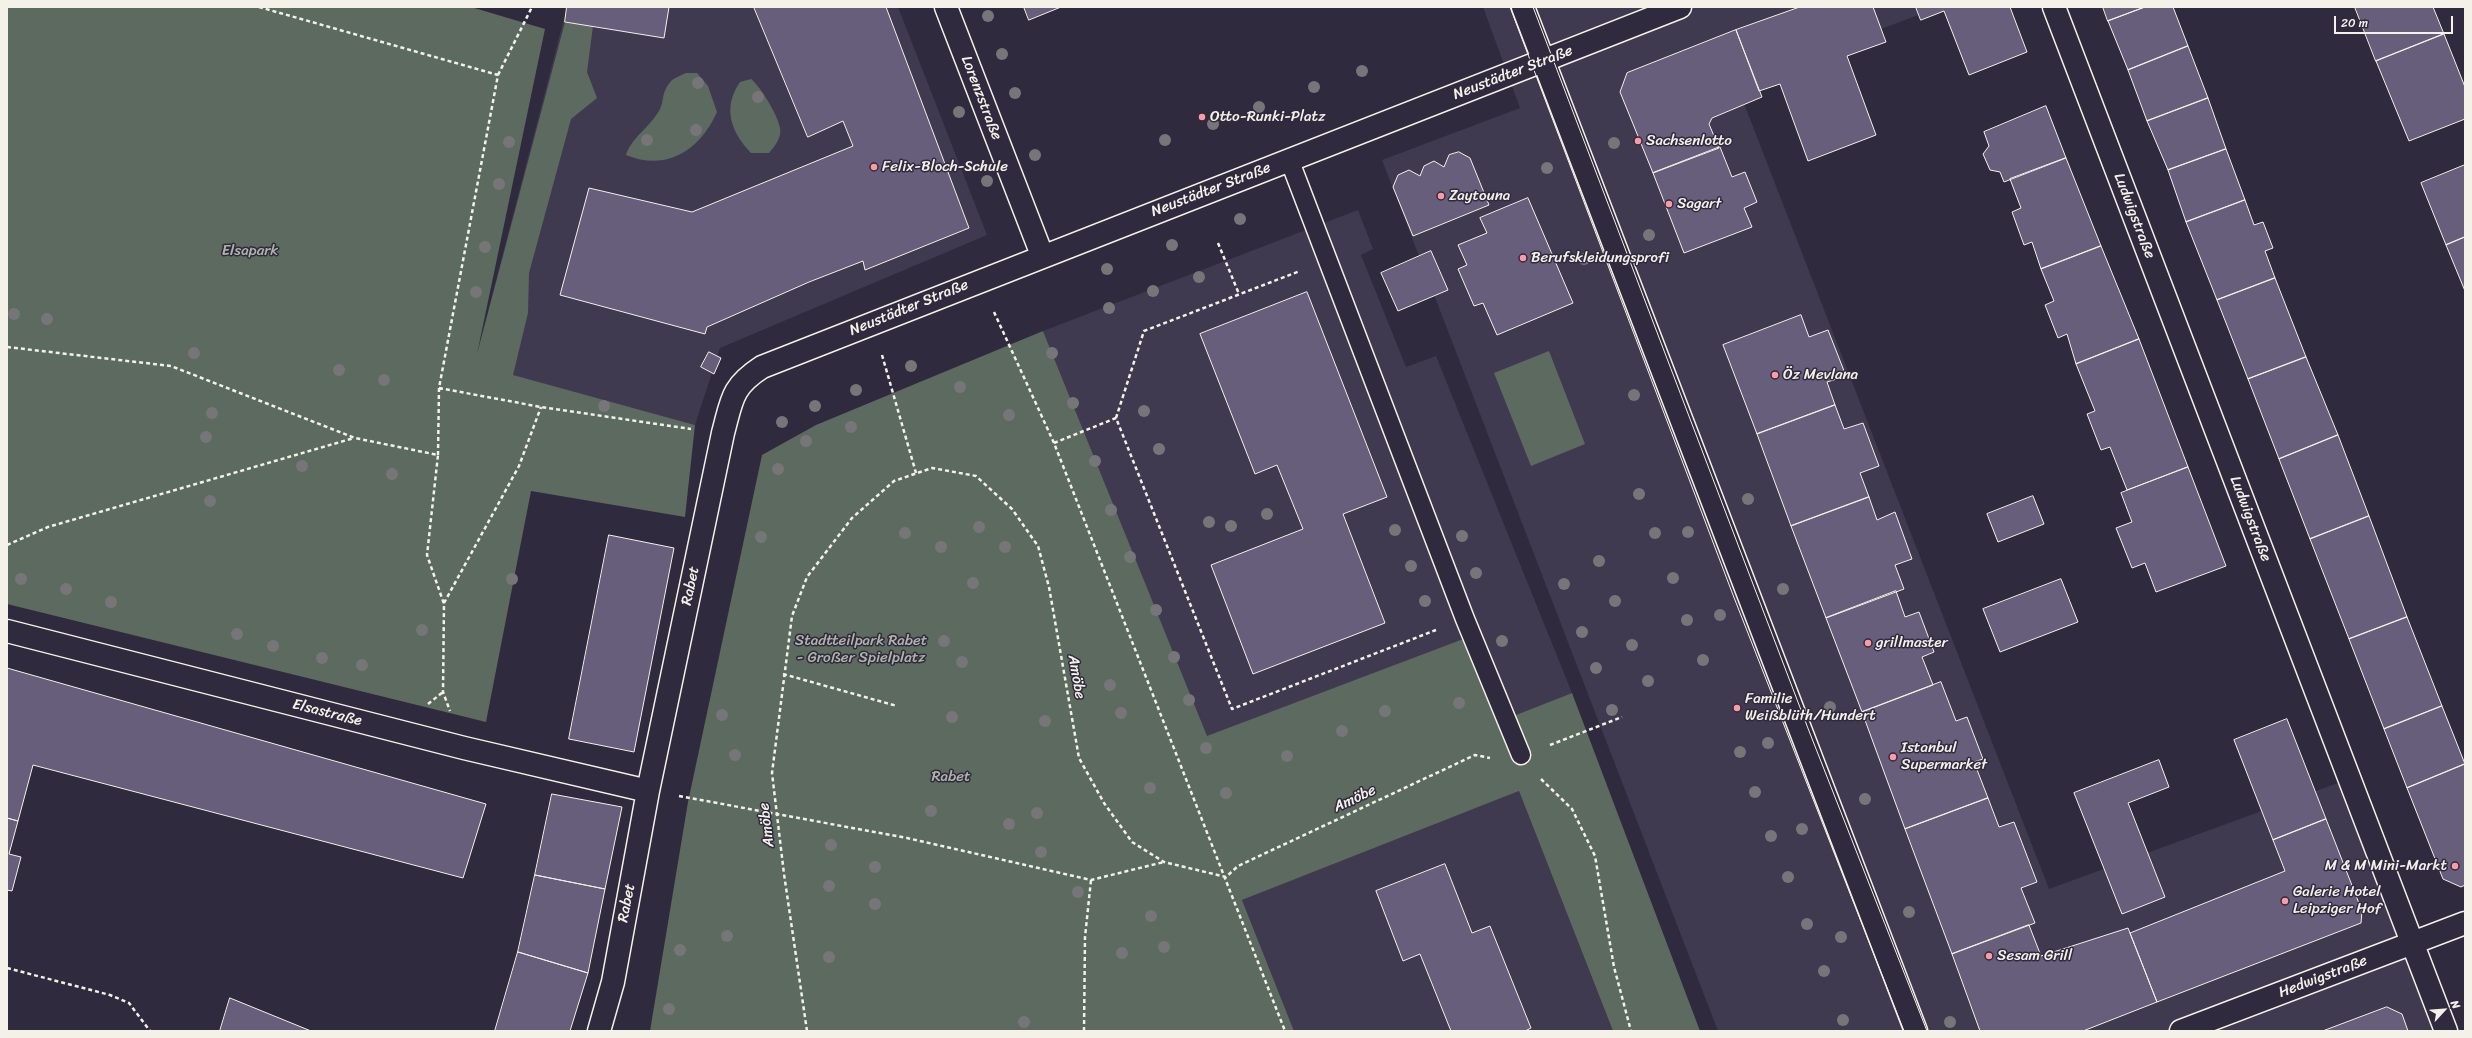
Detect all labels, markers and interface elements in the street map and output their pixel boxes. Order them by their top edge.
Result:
scale bar [2336,8,2455,34]
text: 20 m [2341,12,2368,34]
street label: Neustädter Straße [1451,42,1575,104]
street label: Lorenzstraße [957,53,1005,143]
place label: Otto-Runki-Platz [1210,108,1325,126]
marker: Otto-Runki-Platz [1197,112,1207,122]
place label: Sachsenlotto [1646,132,1732,150]
marker: Sachsenlotto [1633,136,1643,146]
place label: Felix-Bloch-Schule [882,158,1008,176]
street label: Neustädter Straße [1149,159,1273,221]
marker: Felix-Bloch-Schule [869,162,879,172]
street label: Ludwigstraße [2109,171,2159,261]
place label: Zaytouna [1449,187,1510,205]
marker: Zaytouna [1436,191,1446,201]
place label: Sagart [1677,195,1721,213]
marker: Sagart [1664,199,1674,209]
park label: Elsapark [222,242,278,260]
place label: Berufskleidungsprofi [1531,249,1669,267]
marker: Berufskleidungsprofi [1518,253,1528,263]
street label: Neustädter Straße [847,276,971,340]
place label: Öz Mevlana [1783,366,1858,384]
marker: Öz Mevlana [1770,370,1780,380]
street label: Ludwigstraße [2225,474,2275,564]
street label: Rabet [678,565,704,607]
park label: Stadtteilpark Rabet - Großer Spielplatz [795,632,927,667]
place label: grillmaster [1876,634,1948,652]
marker: grillmaster [1863,638,1873,648]
street label: Amöbe [1063,653,1089,701]
place label: Familie Weißblüth/Hundert [1745,690,1876,725]
street label: Elsastraße [290,696,364,730]
marker: Familie Weißblüth/Hundert [1732,703,1742,713]
place label: Istanbul Supermarket [1901,739,1987,774]
marker: Istanbul Supermarket [1888,752,1898,762]
park label: Rabet [931,768,971,786]
street label: Amöbe [1331,781,1379,817]
street label: Amöbe [755,802,779,848]
place label: M & M Mini-Markt [2325,857,2447,875]
marker: M & M Mini-Markt [2450,861,2460,871]
street label: Rabet [614,882,640,924]
place label: Galerie Hotel Leipziger Hof [2293,883,2381,918]
marker: Galerie Hotel Leipziger Hof [2280,896,2290,906]
place label: Sesam Grill [1997,947,2072,965]
marker: Sesam Grill [1984,951,1994,961]
street label: Hedwigstraße [2276,952,2370,1002]
north arrow [2424,990,2464,1030]
text: N [2445,997,2465,1012]

